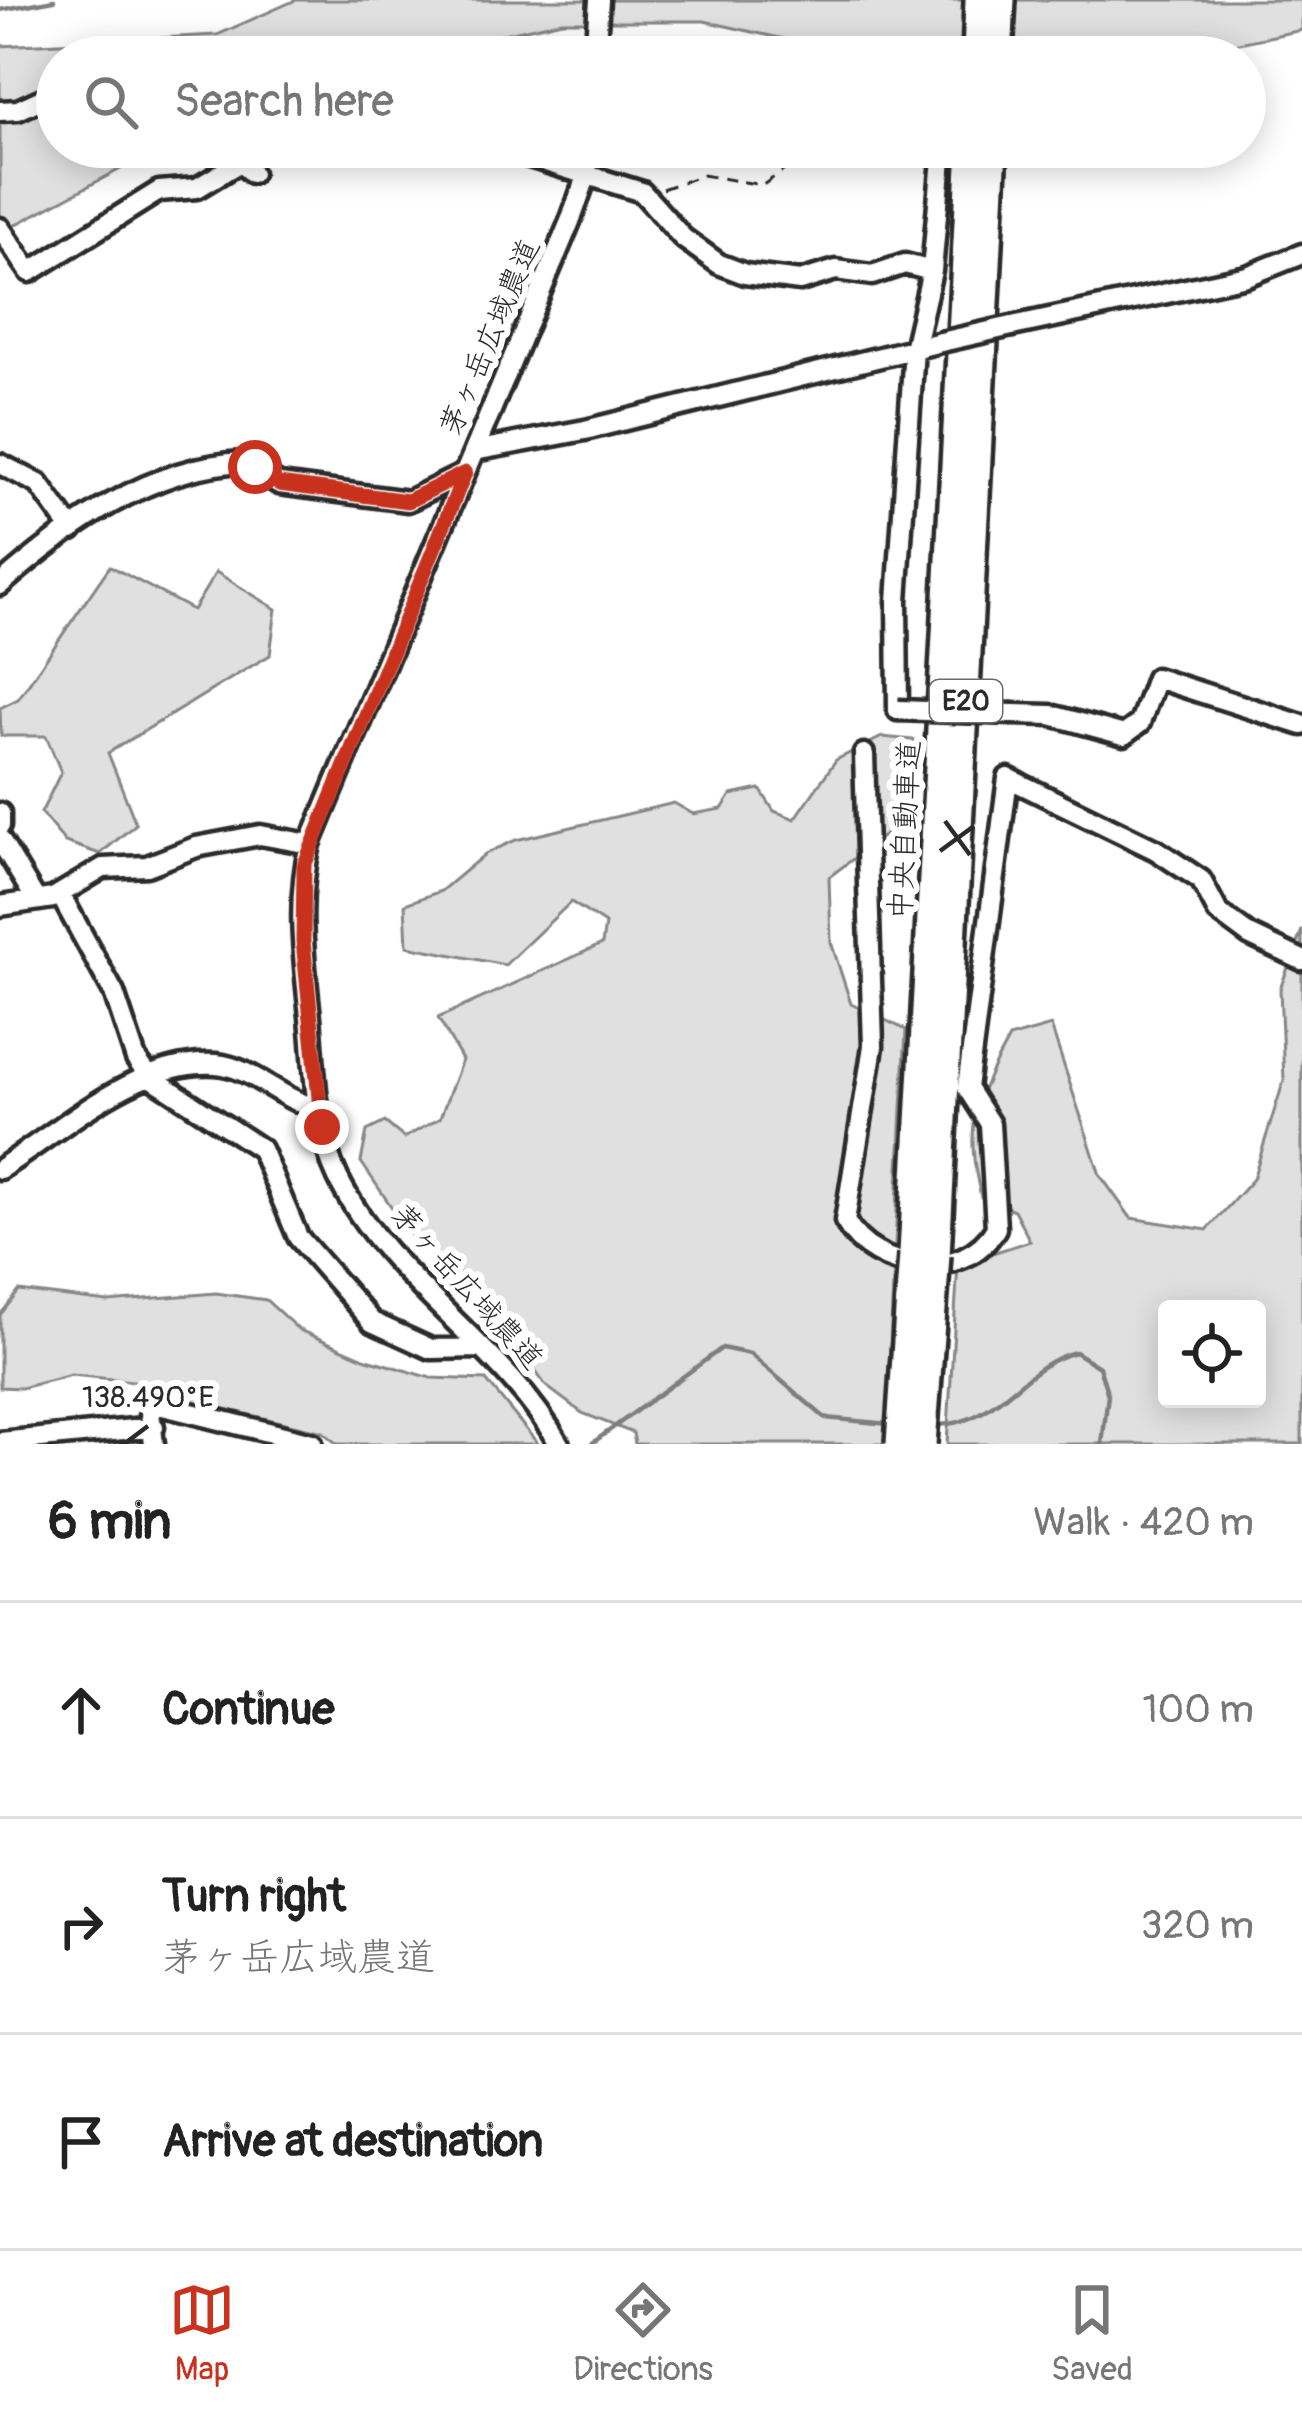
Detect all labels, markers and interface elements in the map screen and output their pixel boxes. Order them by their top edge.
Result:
search box [36,36,1266,168]
icon: search [78,69,144,135]
text: Search here [174,74,394,130]
street label: 茅ヶ岳広域農道 [432,233,548,441]
route start [228,440,282,494]
road number: E20 [930,680,1002,722]
street label: 中央自動車道 [882,739,928,921]
route end [295,1100,349,1154]
street label: 茅ヶ岳広域農道 [383,1197,551,1377]
map controls [1158,1300,1266,1408]
button: locate [1158,1300,1266,1408]
text: 138.490°E [82,1379,214,1416]
text: 6 min [48,1490,171,1554]
text: Walk · 420 m [1033,1498,1254,1547]
icon: ahead [48,1677,114,1743]
text: Continue [162,1682,335,1738]
text: 100 m [1142,1685,1254,1734]
text: Turn right [162,1869,346,1925]
icon: right [48,1893,114,1959]
text: 320 m [1141,1901,1254,1950]
text: 茅ヶ岳広域農道 [162,1933,435,1982]
icon: arrive [48,2109,114,2175]
text: Arrive at destination [162,2114,543,2170]
tab: Map [169,2277,235,2390]
tab: Directions [573,2277,713,2390]
tab: Saved [1051,2277,1133,2390]

